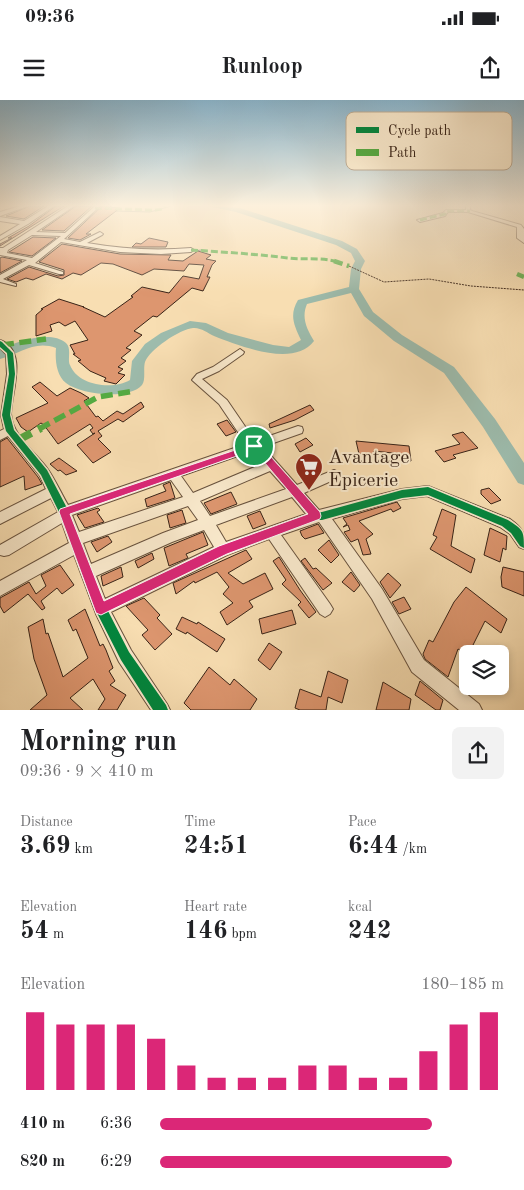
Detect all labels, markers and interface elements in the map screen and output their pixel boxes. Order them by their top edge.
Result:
text: 09:36 [25,8,74,27]
icon: menu [20,54,48,82]
icon: share [476,54,504,82]
text: Runloop [221,56,303,78]
legend [346,112,512,170]
text: Cycle path [388,124,451,138]
text: Path [388,146,417,160]
pin [233,425,275,467]
icon: arrive [240,432,268,460]
place label: Avantage Epicerie [328,448,410,491]
supermarket icon: Avantage Epicerie [294,452,324,491]
map controls [459,645,509,695]
button: layers [459,645,509,695]
button: share [452,727,504,779]
text: Morning run [20,729,177,757]
text: 09:36 · 9 × 410 m [20,764,153,780]
text: Distance [20,815,73,829]
text: Time [184,815,215,829]
text: Pace [348,815,376,829]
text: 3.69 [20,834,71,859]
text: 24:51 [184,834,249,859]
text: 6:44 [348,834,399,859]
text: km [71,842,93,856]
text: /km [399,842,427,856]
text: Elevation [20,900,77,914]
text: Heart rate [184,900,247,914]
text: kcal [348,900,372,914]
text: 54 [20,919,49,944]
text: 146 [184,919,228,944]
text: 242 [348,919,392,944]
text: m [49,927,64,941]
text: bpm [228,927,257,941]
text: Elevation [20,977,85,993]
text: 180–185 m [421,977,504,993]
text: 410 m [20,1116,65,1132]
text: 6:36 [100,1116,132,1132]
text: 820 m [20,1154,65,1170]
text: 6:29 [100,1154,132,1170]

